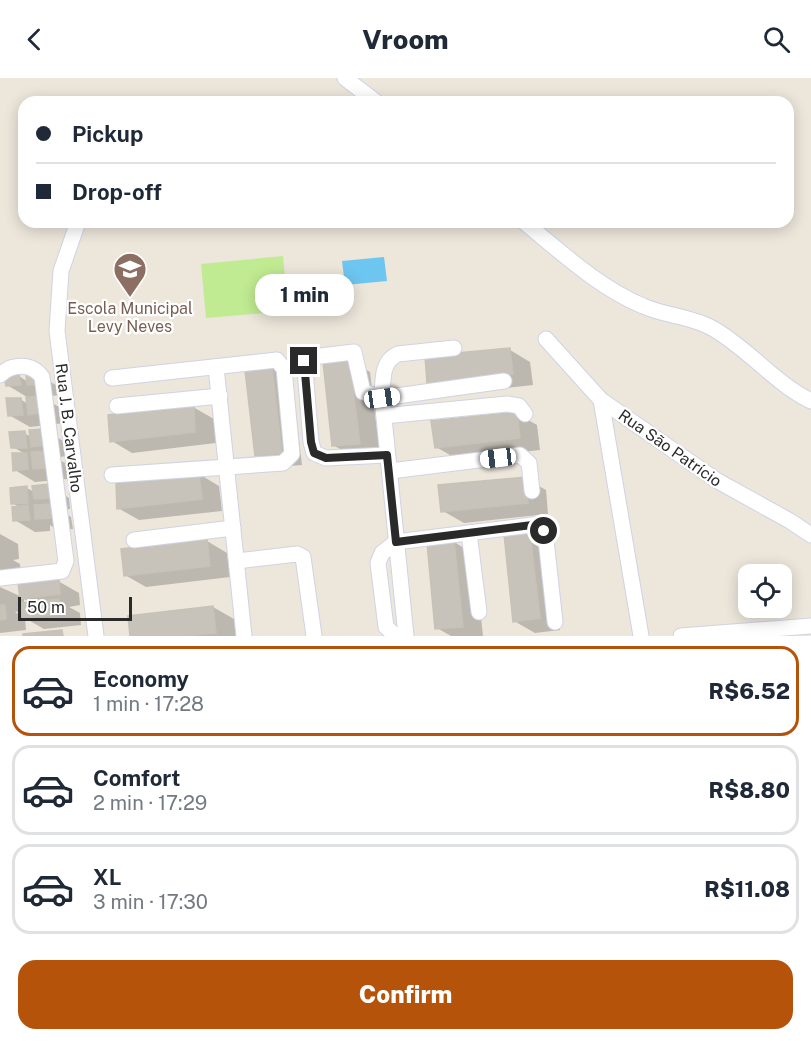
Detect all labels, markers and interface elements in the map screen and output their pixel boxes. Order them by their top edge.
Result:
icon: back [18,23,51,56]
text: Vroom [362,23,449,55]
icon: search [760,23,793,56]
text: Pickup [72,121,143,147]
text: Drop-off [72,179,162,205]
school or university icon: Escola Municipal Levy Neves [112,251,148,298]
callout: 1 min [254,274,354,316]
text: 1 min [280,283,329,307]
place label: Escola Municipal Levy Neves [67,299,193,336]
route end [290,347,317,374]
street label: Rua J. B. Carvalho [52,362,86,494]
car [363,387,401,409]
street label: Rua São Patrício [615,405,725,491]
car [479,447,517,469]
route start [530,517,557,544]
map controls [738,564,792,618]
button: locate [738,564,792,618]
scale bar [18,594,132,622]
text: 50 m [27,598,65,617]
icon: car [21,664,75,718]
text: Economy [93,666,189,692]
text: R$6.52 [708,678,790,704]
text: 1 min · 17:28 [93,692,204,716]
icon: car [21,763,75,817]
text: Comfort [93,765,180,791]
text: R$8.80 [708,777,790,803]
text: 2 min · 17:29 [93,791,207,815]
icon: car [21,862,75,916]
text: XL [93,864,121,890]
text: R$11.08 [704,876,790,902]
text: 3 min · 17:30 [93,890,208,914]
button: Confirm [18,960,793,1029]

